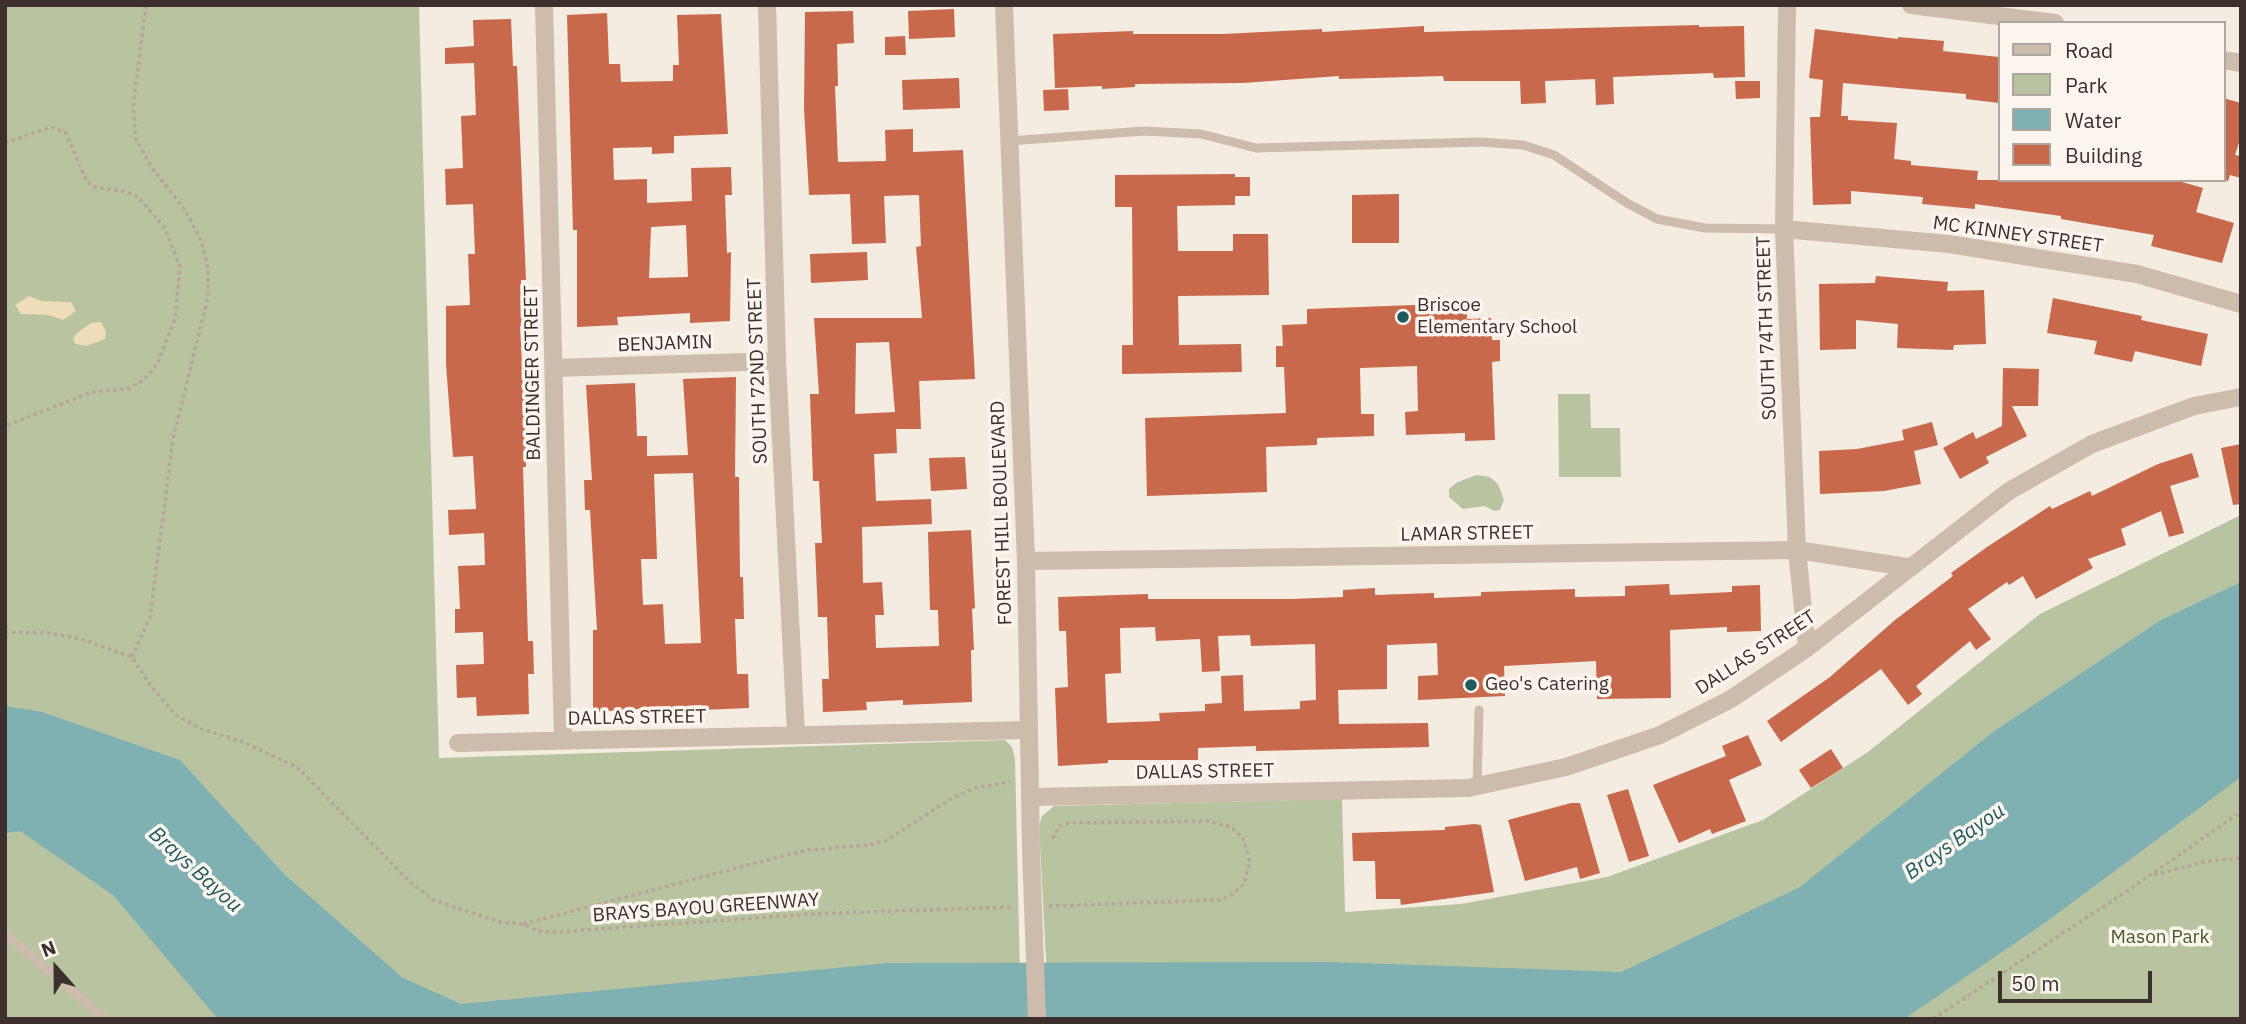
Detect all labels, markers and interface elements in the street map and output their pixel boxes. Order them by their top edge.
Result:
legend [1997,21,2225,182]
text: Road [2065,36,2113,64]
text: Park [2065,71,2108,99]
text: Water [2065,106,2121,134]
text: Building [2065,141,2142,169]
street label: MC KINNEY STREET [1931,212,2105,258]
street label: SOUTH 74TH STREET [1752,235,1782,421]
street label: SOUTH 72ND STREET [743,277,773,465]
street label: BALDINGER STREET [520,285,546,461]
place label: Briscoe Elementary School [1417,295,1577,339]
marker: Briscoe Elementary School [1395,309,1411,325]
street label: BENJAMIN [617,331,713,357]
street label: FOREST HILL BOULEVARD [987,400,1017,626]
street label: LAMAR STREET [1400,521,1534,547]
street label: DALLAS STREET [1692,606,1820,700]
place label: Geo's Catering [1485,674,1609,696]
marker: Geo's Catering [1463,677,1479,693]
street label: DALLAS STREET [567,705,707,731]
street label: DALLAS STREET [1135,759,1275,785]
water label: Brays Bayou [1900,798,2010,886]
water label: Brays Bayou [143,822,247,918]
street label: BRAYS BAYOU GREENWAY [592,889,820,927]
park label: Mason Park [2110,927,2210,949]
north arrow [21,933,91,1003]
text: N [38,935,59,962]
scale bar [2001,958,2155,1002]
text: 50 m [2011,969,2060,997]

